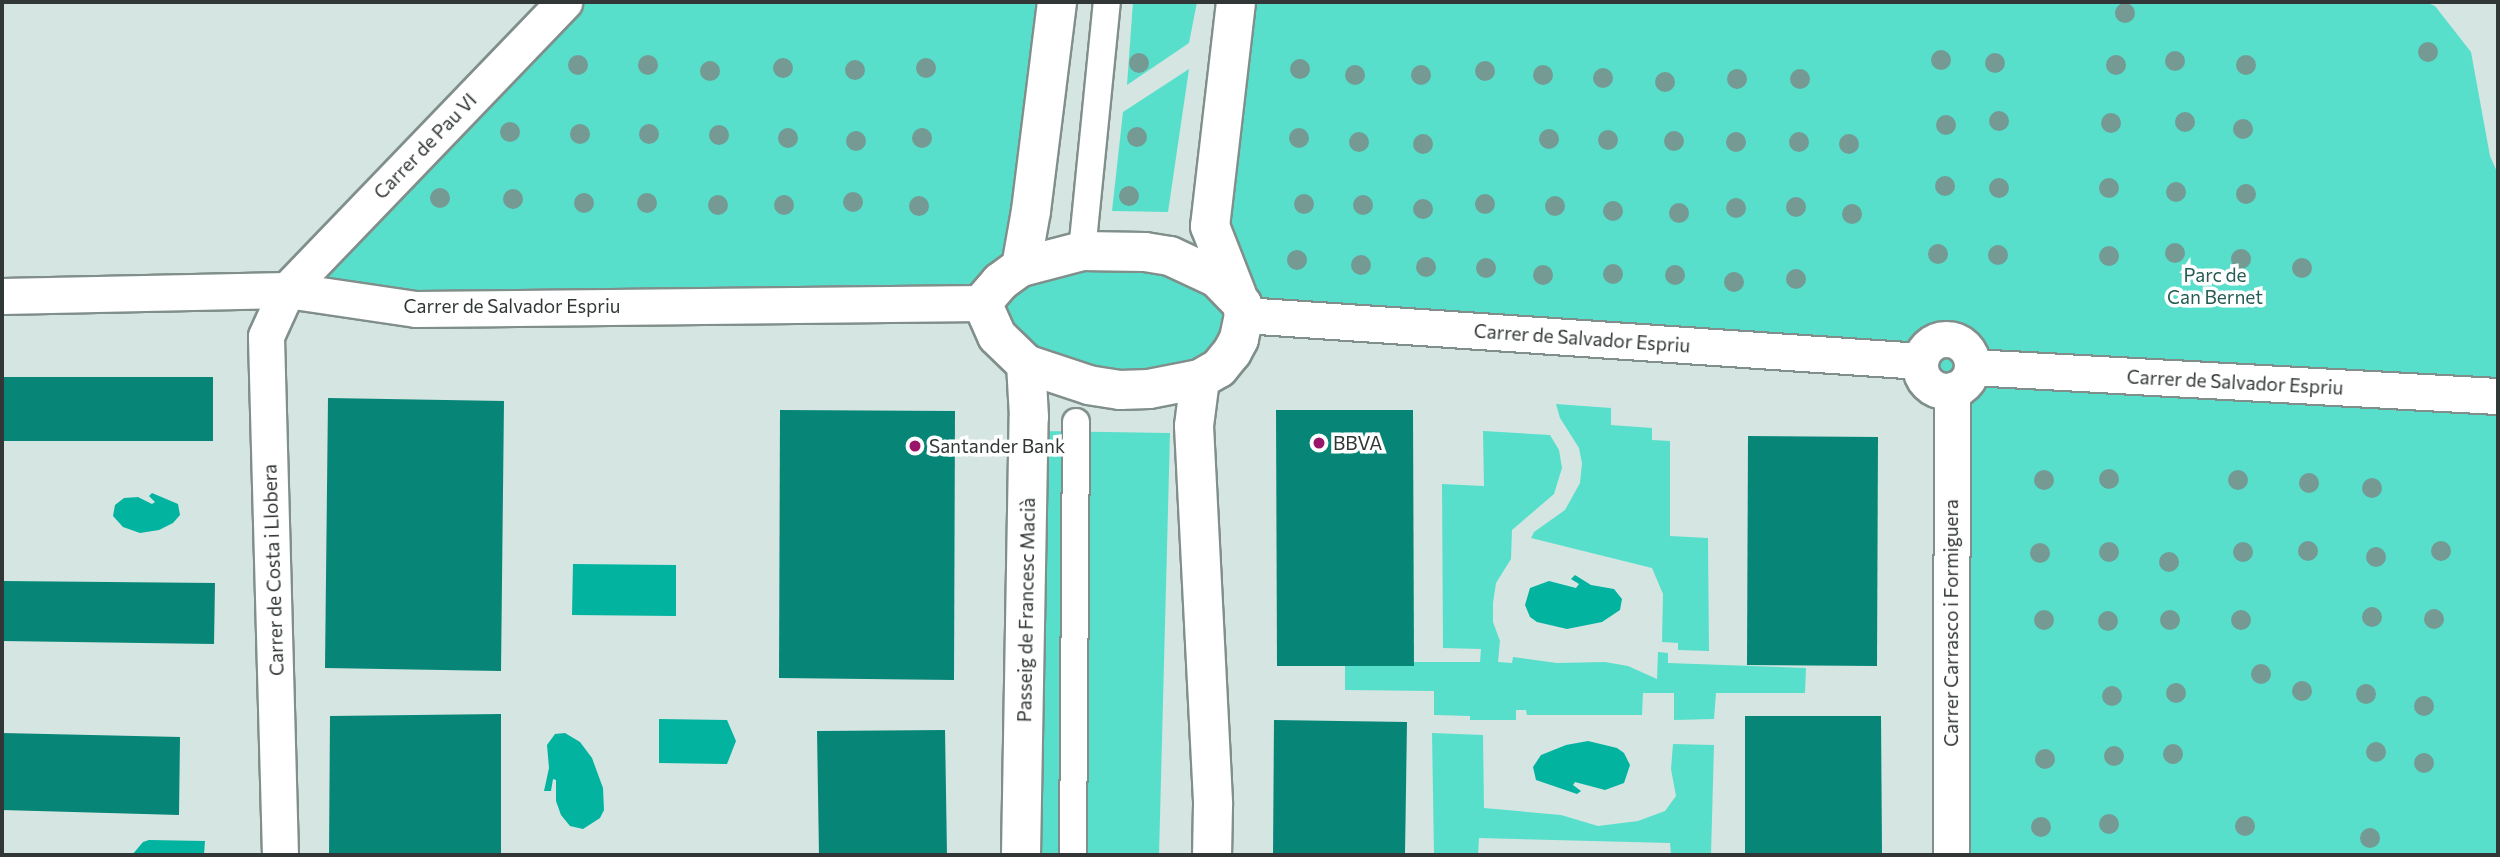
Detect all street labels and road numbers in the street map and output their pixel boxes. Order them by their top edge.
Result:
street label: Carrer de Pau VI [369,88,481,204]
street label: Carrer de Salvador Espriu [404,295,620,317]
street label: Carrer de Salvador Espriu [1473,319,1691,357]
street label: Carrer de Salvador Espriu [2126,365,2344,399]
street label: Carrer de Costa i Llobera [258,464,288,676]
street label: Passeig de Francesc Macià [1013,498,1039,722]
street label: Carrer Carrasco i Formiguera [1940,499,1962,747]

